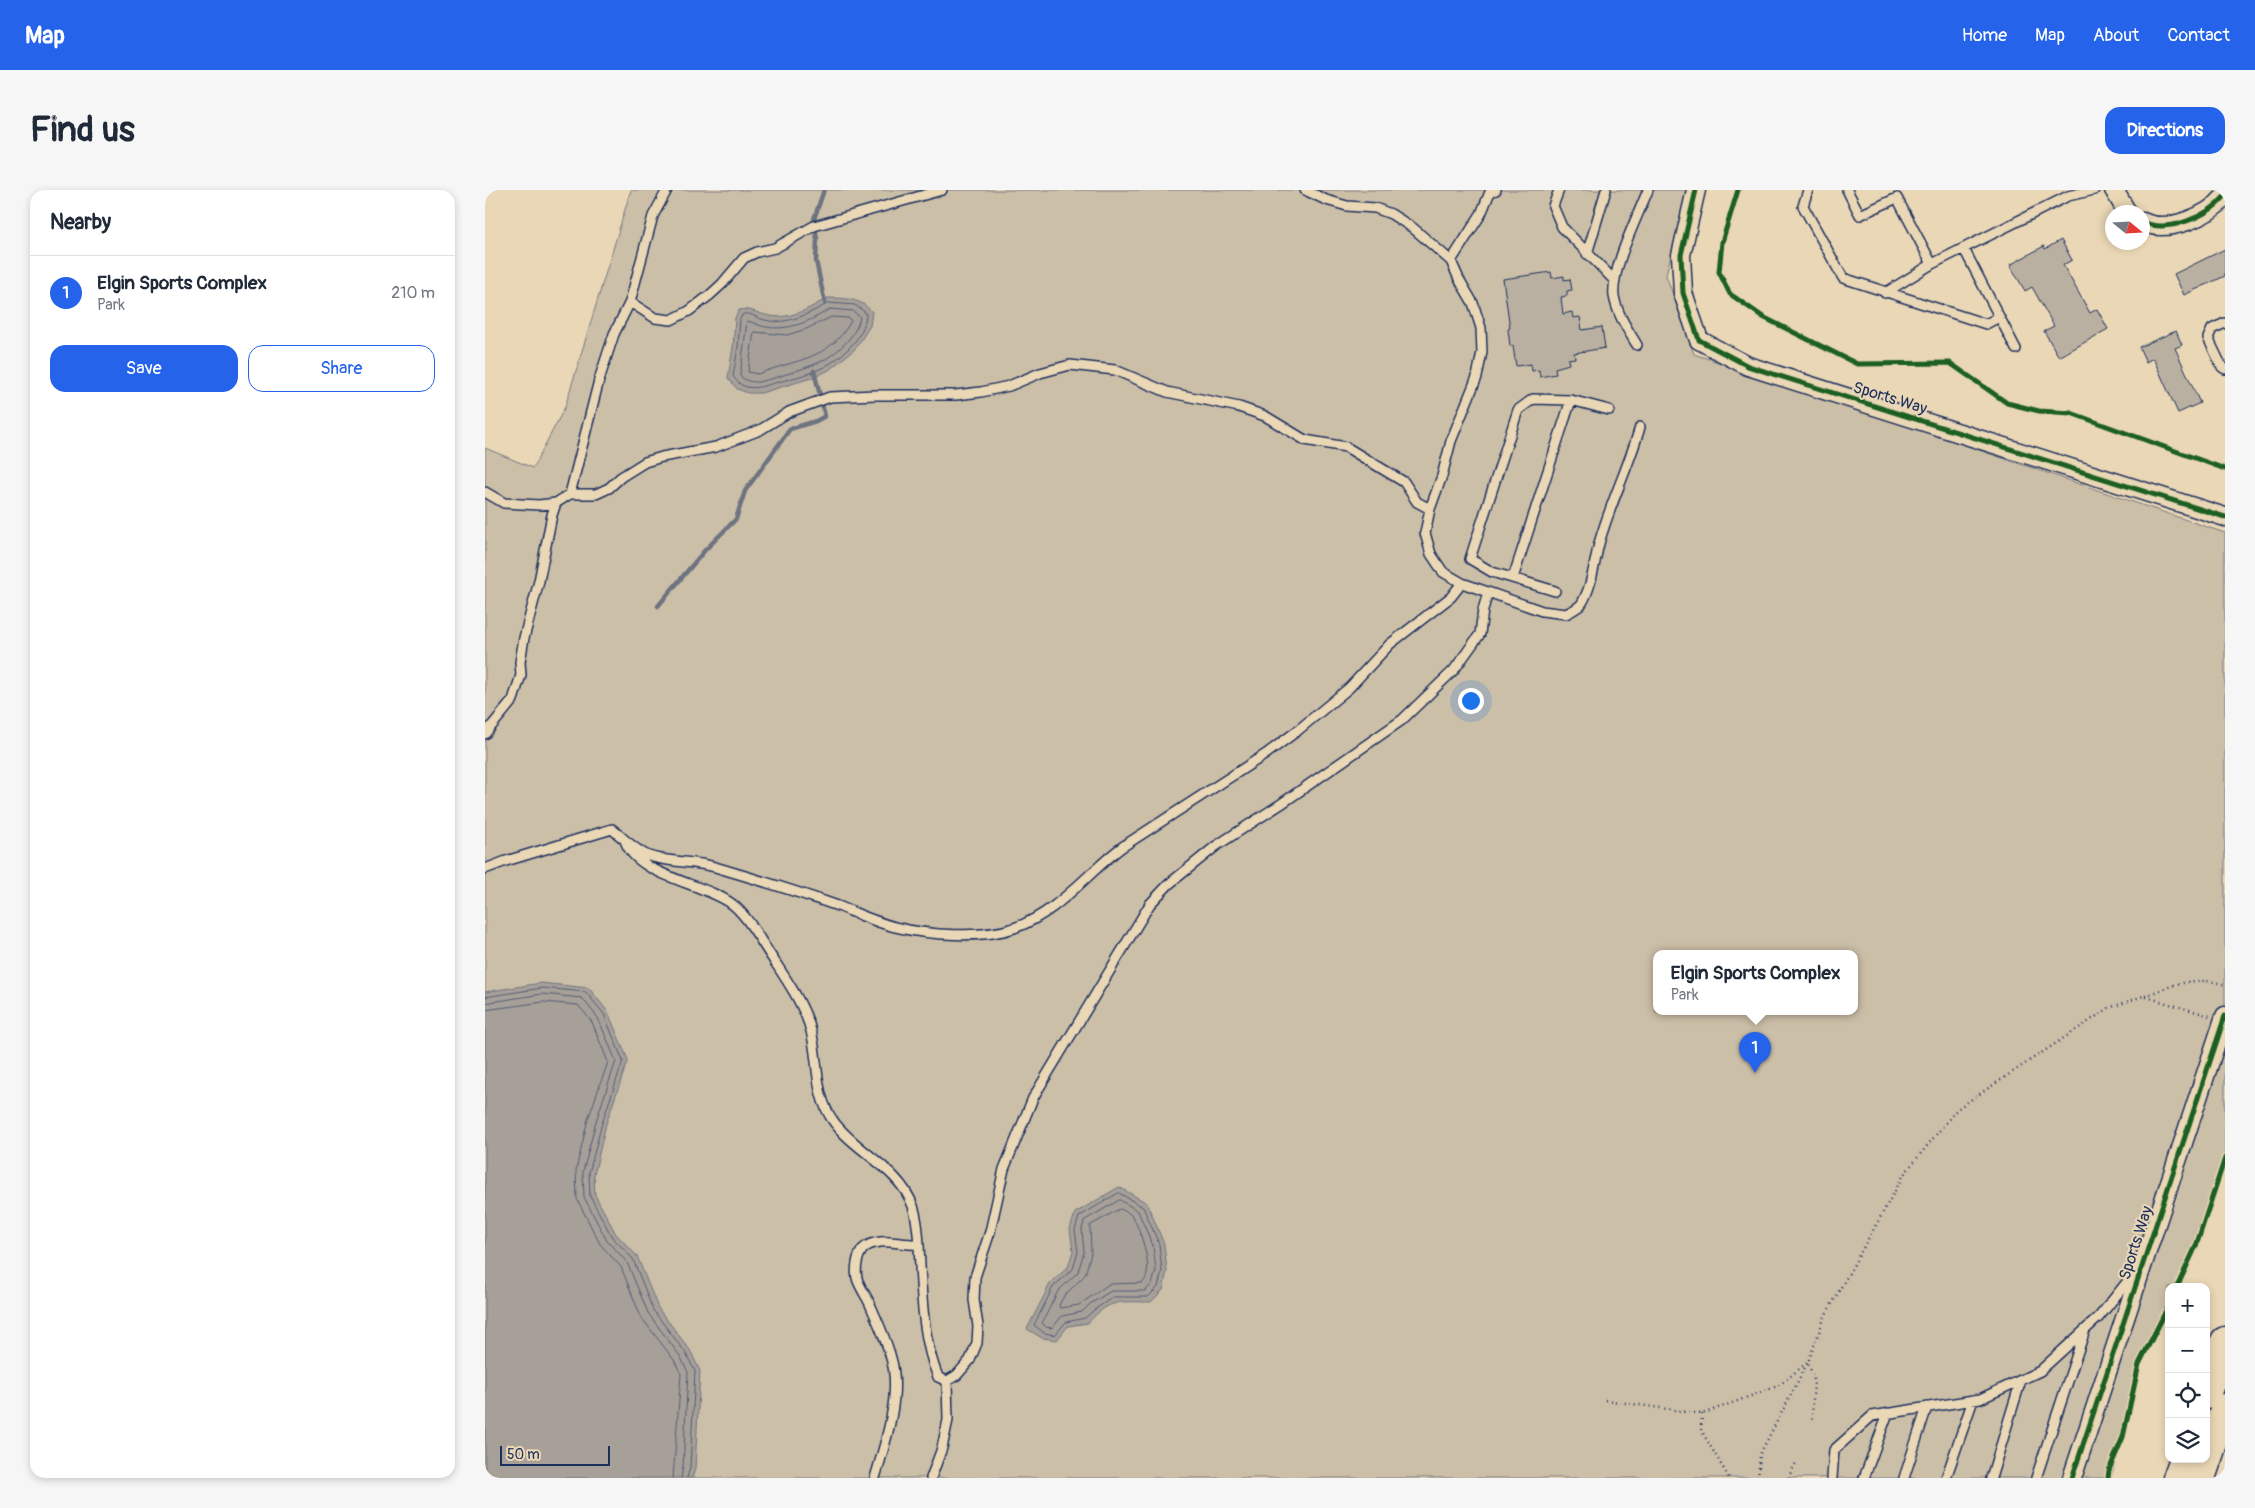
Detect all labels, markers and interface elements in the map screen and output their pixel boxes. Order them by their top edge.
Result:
text: Map [25,21,65,50]
text: Home [1962,24,2007,47]
text: Map [2035,24,2065,47]
text: About [2093,24,2139,47]
text: Contact [2167,24,2230,47]
button: Directions [2105,107,2225,154]
text: Find us [30,108,135,152]
north arrow [2105,205,2150,250]
text: Nearby [50,209,111,236]
text: Elgin Sports Complex [97,271,267,295]
text: 1 [63,283,69,303]
text: 210 m [391,283,435,303]
text: Park [97,295,125,315]
button: Save [50,345,238,392]
button: Share [248,345,435,392]
street label: Sports Way [1851,377,1930,419]
your location [1458,688,1484,714]
popup [1653,950,1858,1015]
text: Elgin Sports Complex [1671,961,1840,985]
text: Park [1671,985,1699,1005]
pin: 1 [1739,1032,1771,1073]
street label: Sports Way [2115,1204,2157,1282]
map controls [2165,1283,2210,1463]
button: + [2165,1283,2210,1328]
button: − [2165,1328,2210,1373]
button: locate [2165,1373,2210,1418]
button: layers [2165,1418,2210,1463]
scale bar [500,1443,610,1466]
text: 50 m [507,1446,540,1463]

